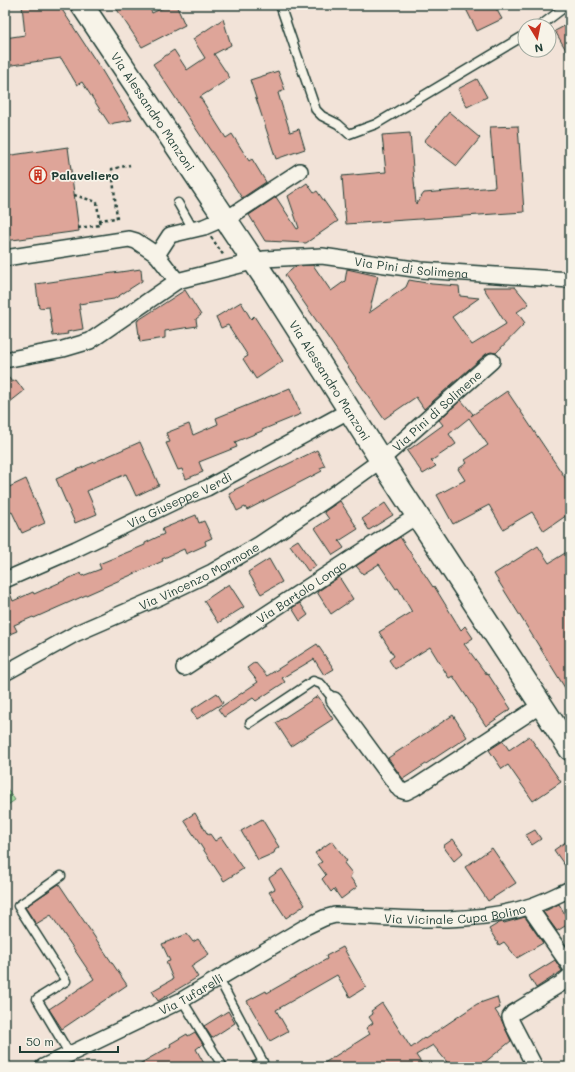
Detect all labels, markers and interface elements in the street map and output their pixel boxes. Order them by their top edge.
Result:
north arrow [517,18,557,58]
text: N [533,40,544,56]
street label: Via Alessandro Manzoni [108,49,199,174]
building icon: Palaveliero [28,165,48,185]
place label: Palaveliero [51,167,119,183]
street label: Via Pini di Solimena [353,253,469,281]
street label: Via Alessandro Manzoni [286,317,375,444]
street label: Via Pini di Solimene [388,366,485,455]
street label: Via Giuseppe Verdi [124,468,234,531]
street label: Via Vincenzo Mormone [136,538,262,613]
street label: Via Bartolo Longo [253,556,349,627]
street label: Via Vicinale Cupa Bolino [384,900,527,927]
street label: Via Tufarelli [156,969,226,1018]
scale bar [20,1028,118,1054]
text: 50 m [26,1033,54,1049]

